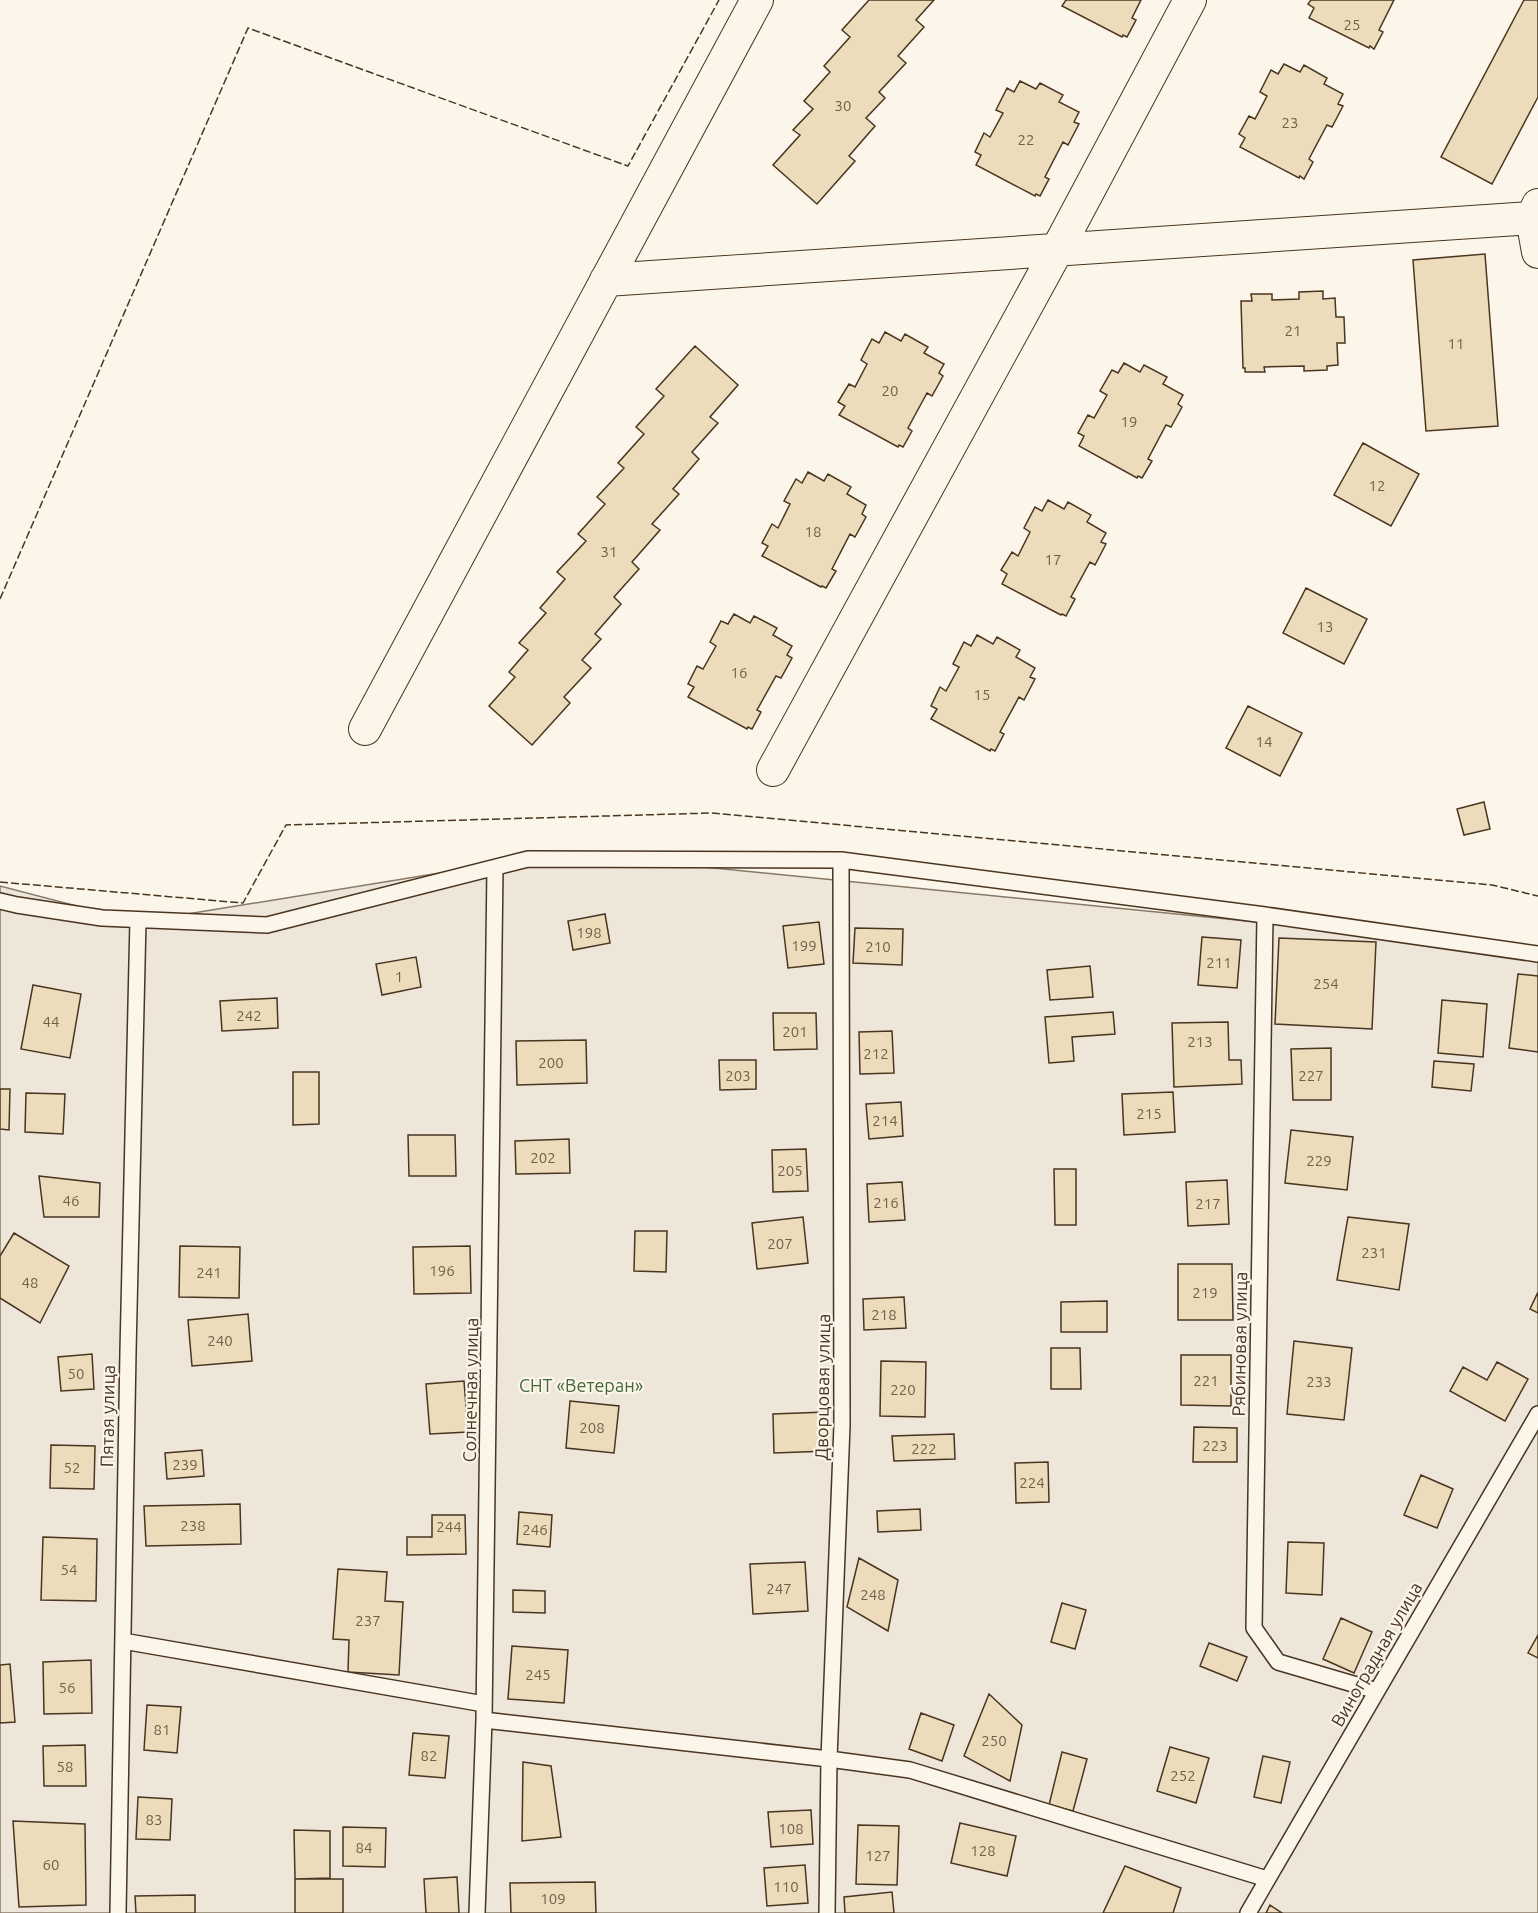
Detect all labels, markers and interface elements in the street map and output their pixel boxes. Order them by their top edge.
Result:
house number: 25 [1344,16,1360,33]
house number: 30 [835,97,851,114]
house number: 23 [1282,114,1298,131]
house number: 22 [1018,131,1034,148]
house number: 21 [1285,322,1301,339]
house number: 11 [1448,335,1464,352]
house number: 20 [882,382,898,399]
house number: 19 [1121,413,1137,430]
house number: 12 [1369,477,1385,494]
house number: 18 [805,523,821,540]
house number: 31 [601,543,617,560]
house number: 17 [1045,551,1061,568]
house number: 13 [1317,618,1333,635]
house number: 16 [731,664,747,681]
house number: 15 [974,686,990,703]
house number: 14 [1256,733,1272,750]
house number: 198 [576,924,602,941]
house number: 199 [791,937,817,954]
house number: 210 [865,938,891,955]
house number: 211 [1206,954,1232,971]
house number: 1 [395,968,403,985]
house number: 254 [1313,975,1339,992]
house number: 242 [236,1007,262,1024]
house number: 44 [43,1013,59,1030]
house number: 201 [782,1023,808,1040]
house number: 213 [1187,1033,1213,1050]
house number: 212 [863,1045,889,1062]
house number: 200 [538,1054,564,1071]
house number: 203 [725,1067,751,1084]
house number: 227 [1298,1067,1324,1084]
house number: 215 [1136,1105,1162,1122]
house number: 214 [872,1112,898,1129]
house number: 202 [530,1149,556,1166]
house number: 229 [1306,1152,1332,1169]
house number: 205 [777,1162,803,1179]
house number: 46 [63,1192,79,1209]
house number: 216 [873,1194,899,1211]
house number: 217 [1195,1195,1221,1212]
house number: 207 [767,1235,793,1252]
house number: 231 [1361,1244,1387,1261]
house number: 196 [429,1262,455,1279]
house number: 241 [196,1264,222,1281]
street label: Рябиновая улица [1228,1271,1250,1417]
house number: 48 [22,1274,38,1291]
house number: 219 [1192,1284,1218,1301]
house number: 218 [871,1306,897,1323]
street label: Дворцовая улица [811,1313,833,1461]
street label: Солнечная улица [459,1317,481,1463]
house number: 240 [207,1332,233,1349]
house number: 50 [68,1365,84,1382]
street label: Пятая улица [96,1365,118,1467]
house number: 221 [1193,1372,1219,1389]
house number: 233 [1306,1373,1332,1390]
park label: СНТ «Ветеран» [519,1375,643,1395]
house number: 220 [890,1381,916,1398]
house number: 208 [579,1419,605,1436]
house number: 223 [1202,1437,1228,1454]
house number: 222 [911,1440,937,1457]
house number: 239 [172,1456,198,1473]
house number: 52 [64,1459,80,1476]
house number: 224 [1019,1474,1045,1491]
house number: 238 [180,1517,206,1534]
house number: 244 [436,1518,462,1535]
house number: 246 [522,1521,548,1538]
house number: 54 [61,1561,77,1578]
street label: Виноградная улица [1326,1578,1426,1730]
house number: 247 [766,1580,792,1597]
house number: 248 [860,1586,886,1603]
house number: 237 [355,1612,381,1629]
house number: 245 [525,1666,551,1683]
house number: 56 [59,1679,75,1696]
house number: 81 [154,1721,170,1738]
house number: 250 [981,1732,1007,1749]
house number: 82 [421,1747,437,1764]
house number: 58 [57,1758,73,1775]
house number: 252 [1170,1767,1196,1784]
house number: 83 [146,1811,162,1828]
house number: 108 [778,1820,804,1837]
house number: 84 [356,1839,372,1856]
house number: 128 [970,1842,996,1859]
house number: 127 [865,1847,891,1864]
house number: 60 [43,1856,59,1873]
house number: 110 [773,1878,799,1895]
house number: 109 [540,1890,566,1907]

